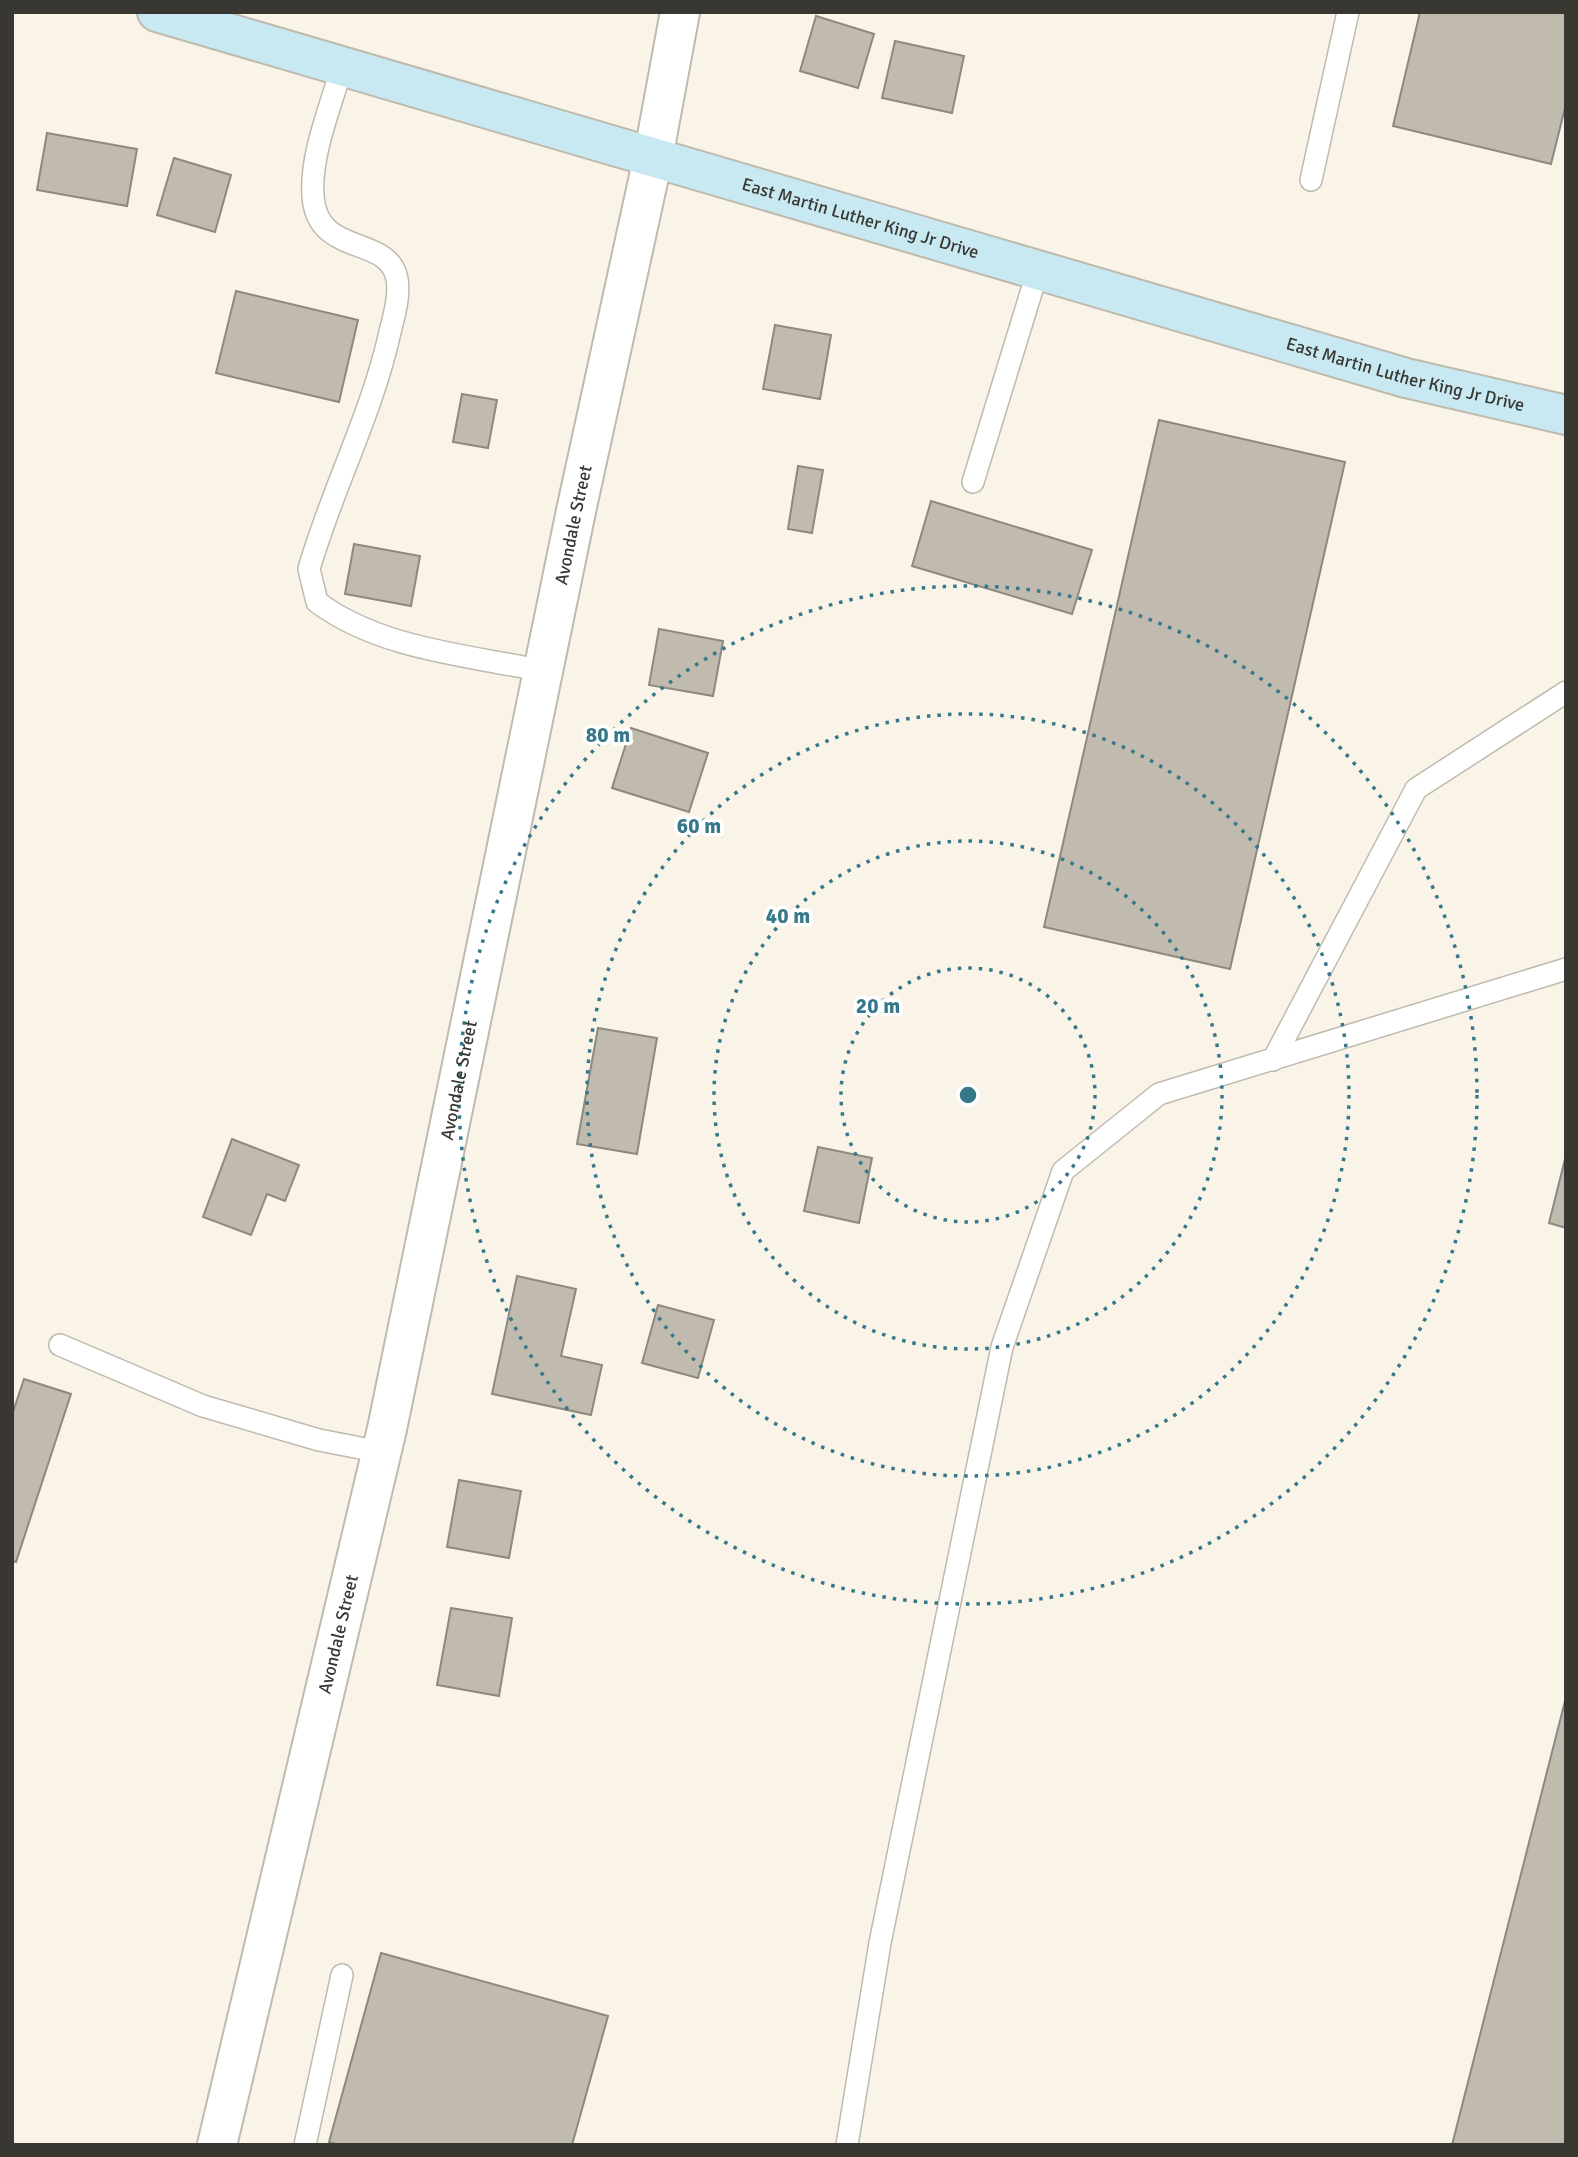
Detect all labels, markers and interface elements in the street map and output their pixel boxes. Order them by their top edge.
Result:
street label: East Martin Luther King Jr Drive [739,173,981,263]
street label: East Martin Luther King Jr Drive [1284,332,1527,416]
street label: Avondale Street [550,463,597,587]
text: 80 m [586,722,630,748]
text: 60 m [677,813,721,839]
text: 40 m [766,903,810,929]
text: 20 m [856,993,900,1019]
street label: Avondale Street [436,1018,482,1142]
centre of rings [956,1083,980,1107]
street label: Avondale Street [314,1572,363,1696]

